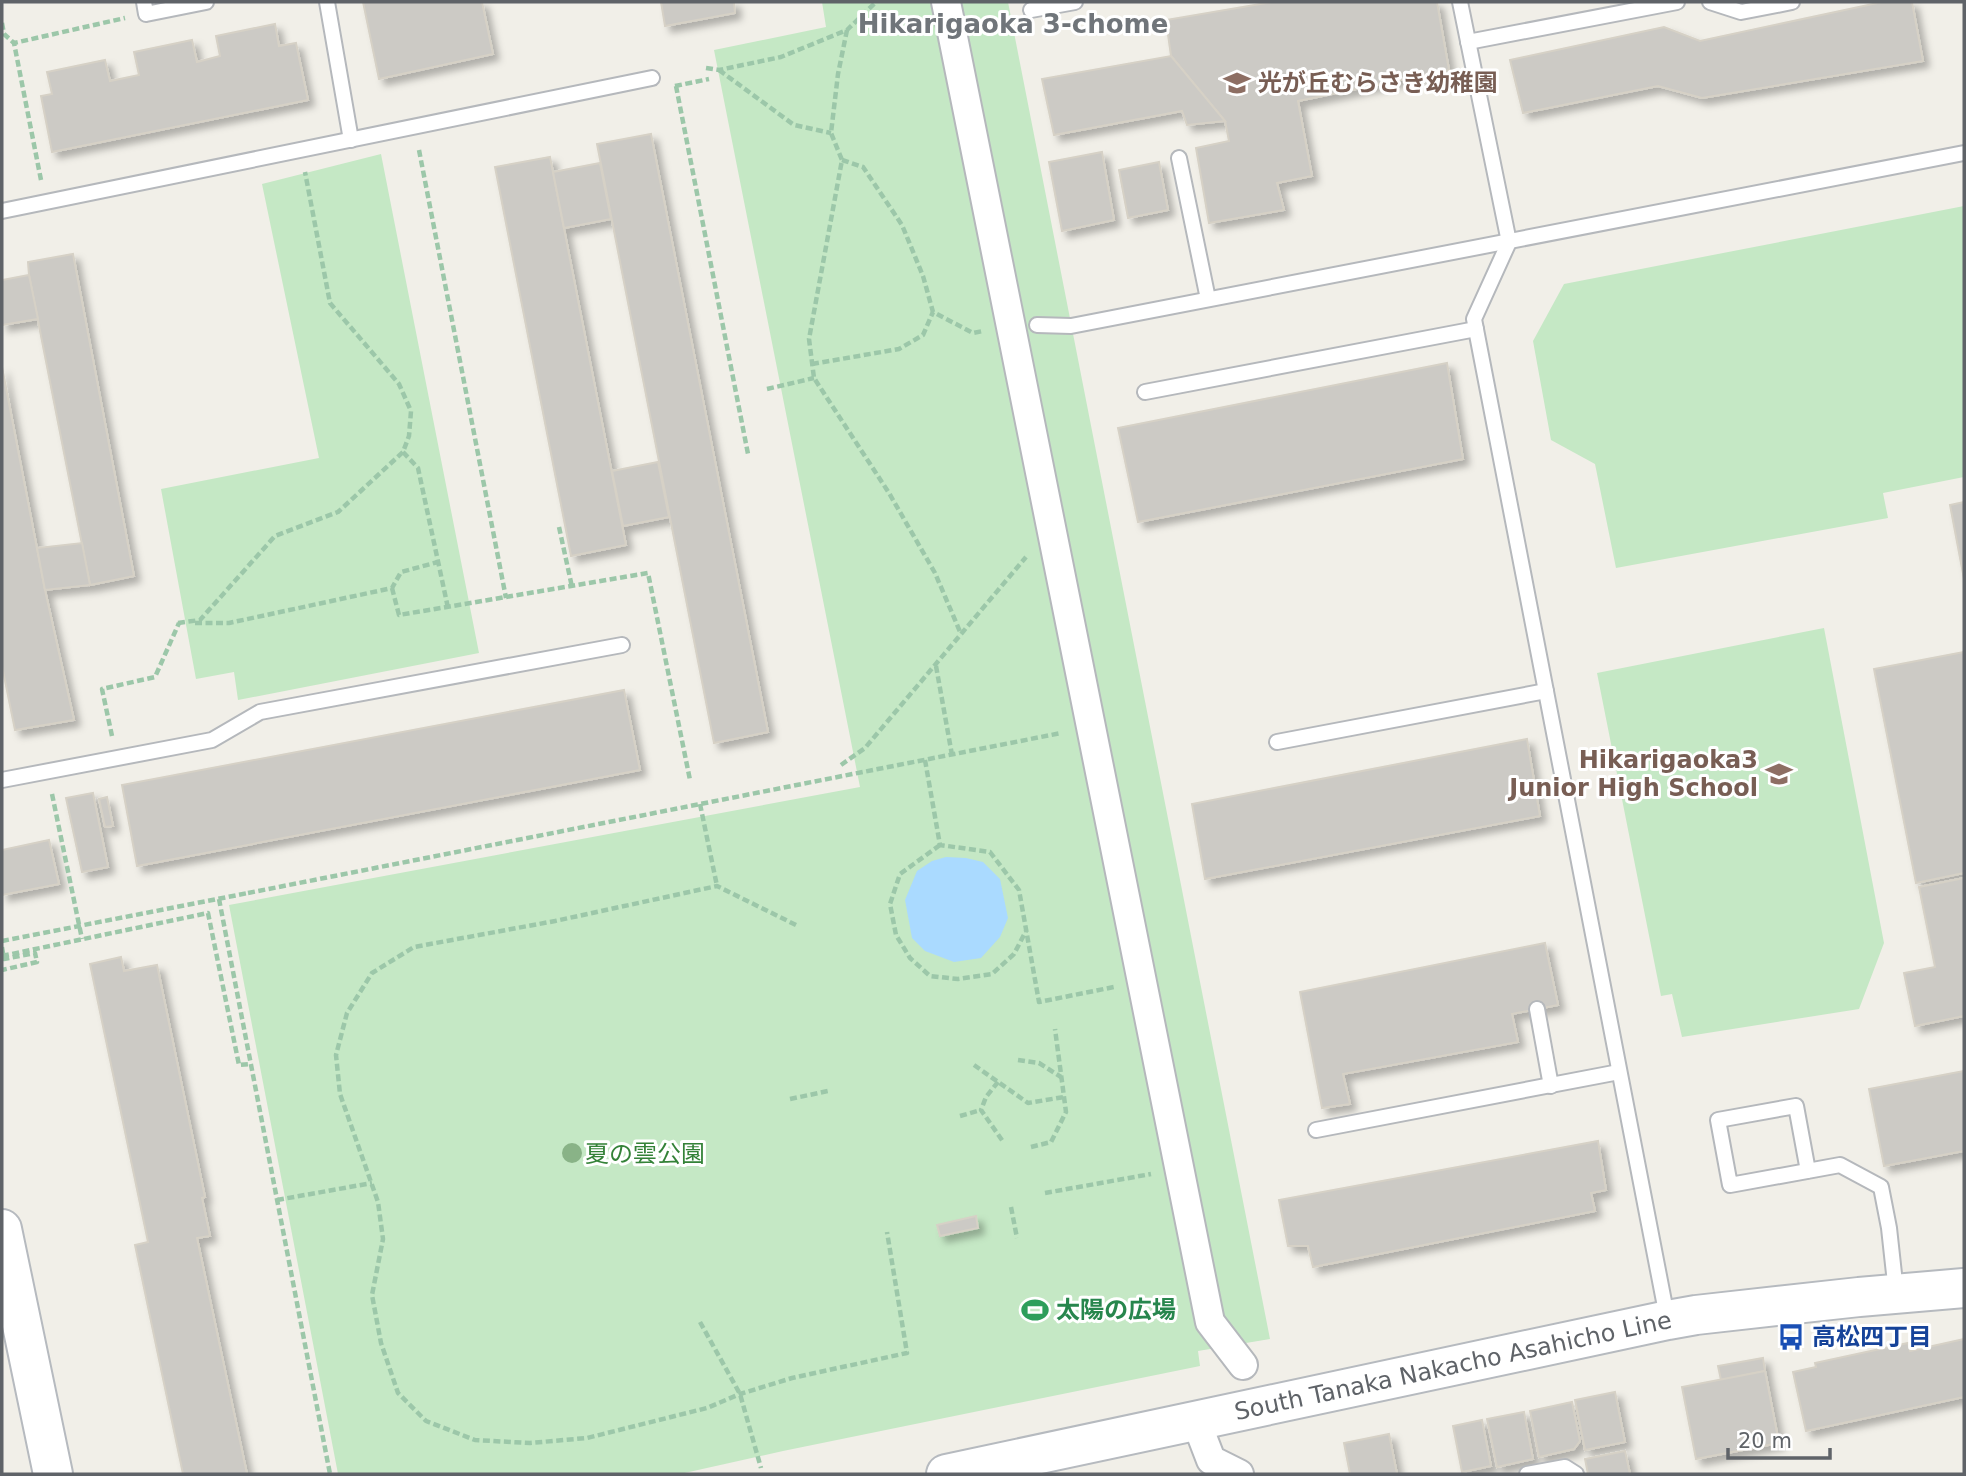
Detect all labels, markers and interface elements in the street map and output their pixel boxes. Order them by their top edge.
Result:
district label: Hikarigaoka 3-chome [858,9,1168,39]
school or university icon: 光が丘むらさき幼稚園 [1222,68,1252,98]
place label: 光が丘むらさき幼稚園 [1258,69,1498,97]
place label: Hikarigaoka3 Junior High School [1507,746,1758,802]
school or university icon: Hikarigaoka3 Junior High School [1764,759,1794,789]
park label: 夏の雲公園 [585,1140,705,1168]
sports icon: 太陽の広場 [1020,1295,1050,1325]
place label: 太陽の広場 [1056,1296,1176,1324]
street label: South Tanaka Nakacho Asahicho Line [1232,1306,1674,1426]
bus stop icon: 高松四丁目 [1776,1322,1806,1352]
place label: 高松四丁目 [1812,1323,1932,1351]
scale bar [1728,1416,1829,1460]
text: 20 m [1738,1429,1792,1453]

